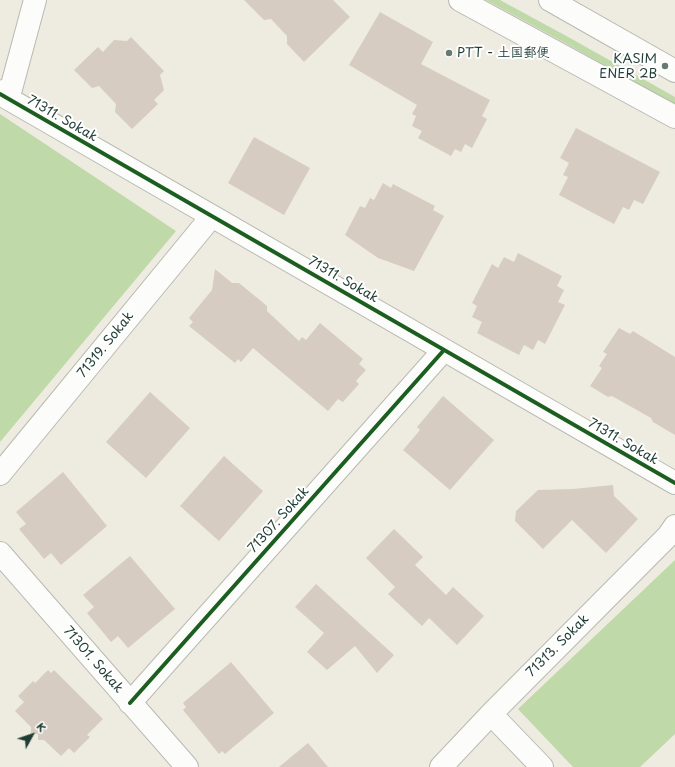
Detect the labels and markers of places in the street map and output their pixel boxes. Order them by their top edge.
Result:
place label: PTT - 土国郵便 [457,45,549,61]
marker: PTT - 土国郵便 [444,48,454,58]
place label: KASIM ENER 2B [599,51,657,82]
marker: KASIM ENER 2B [660,61,670,71]

